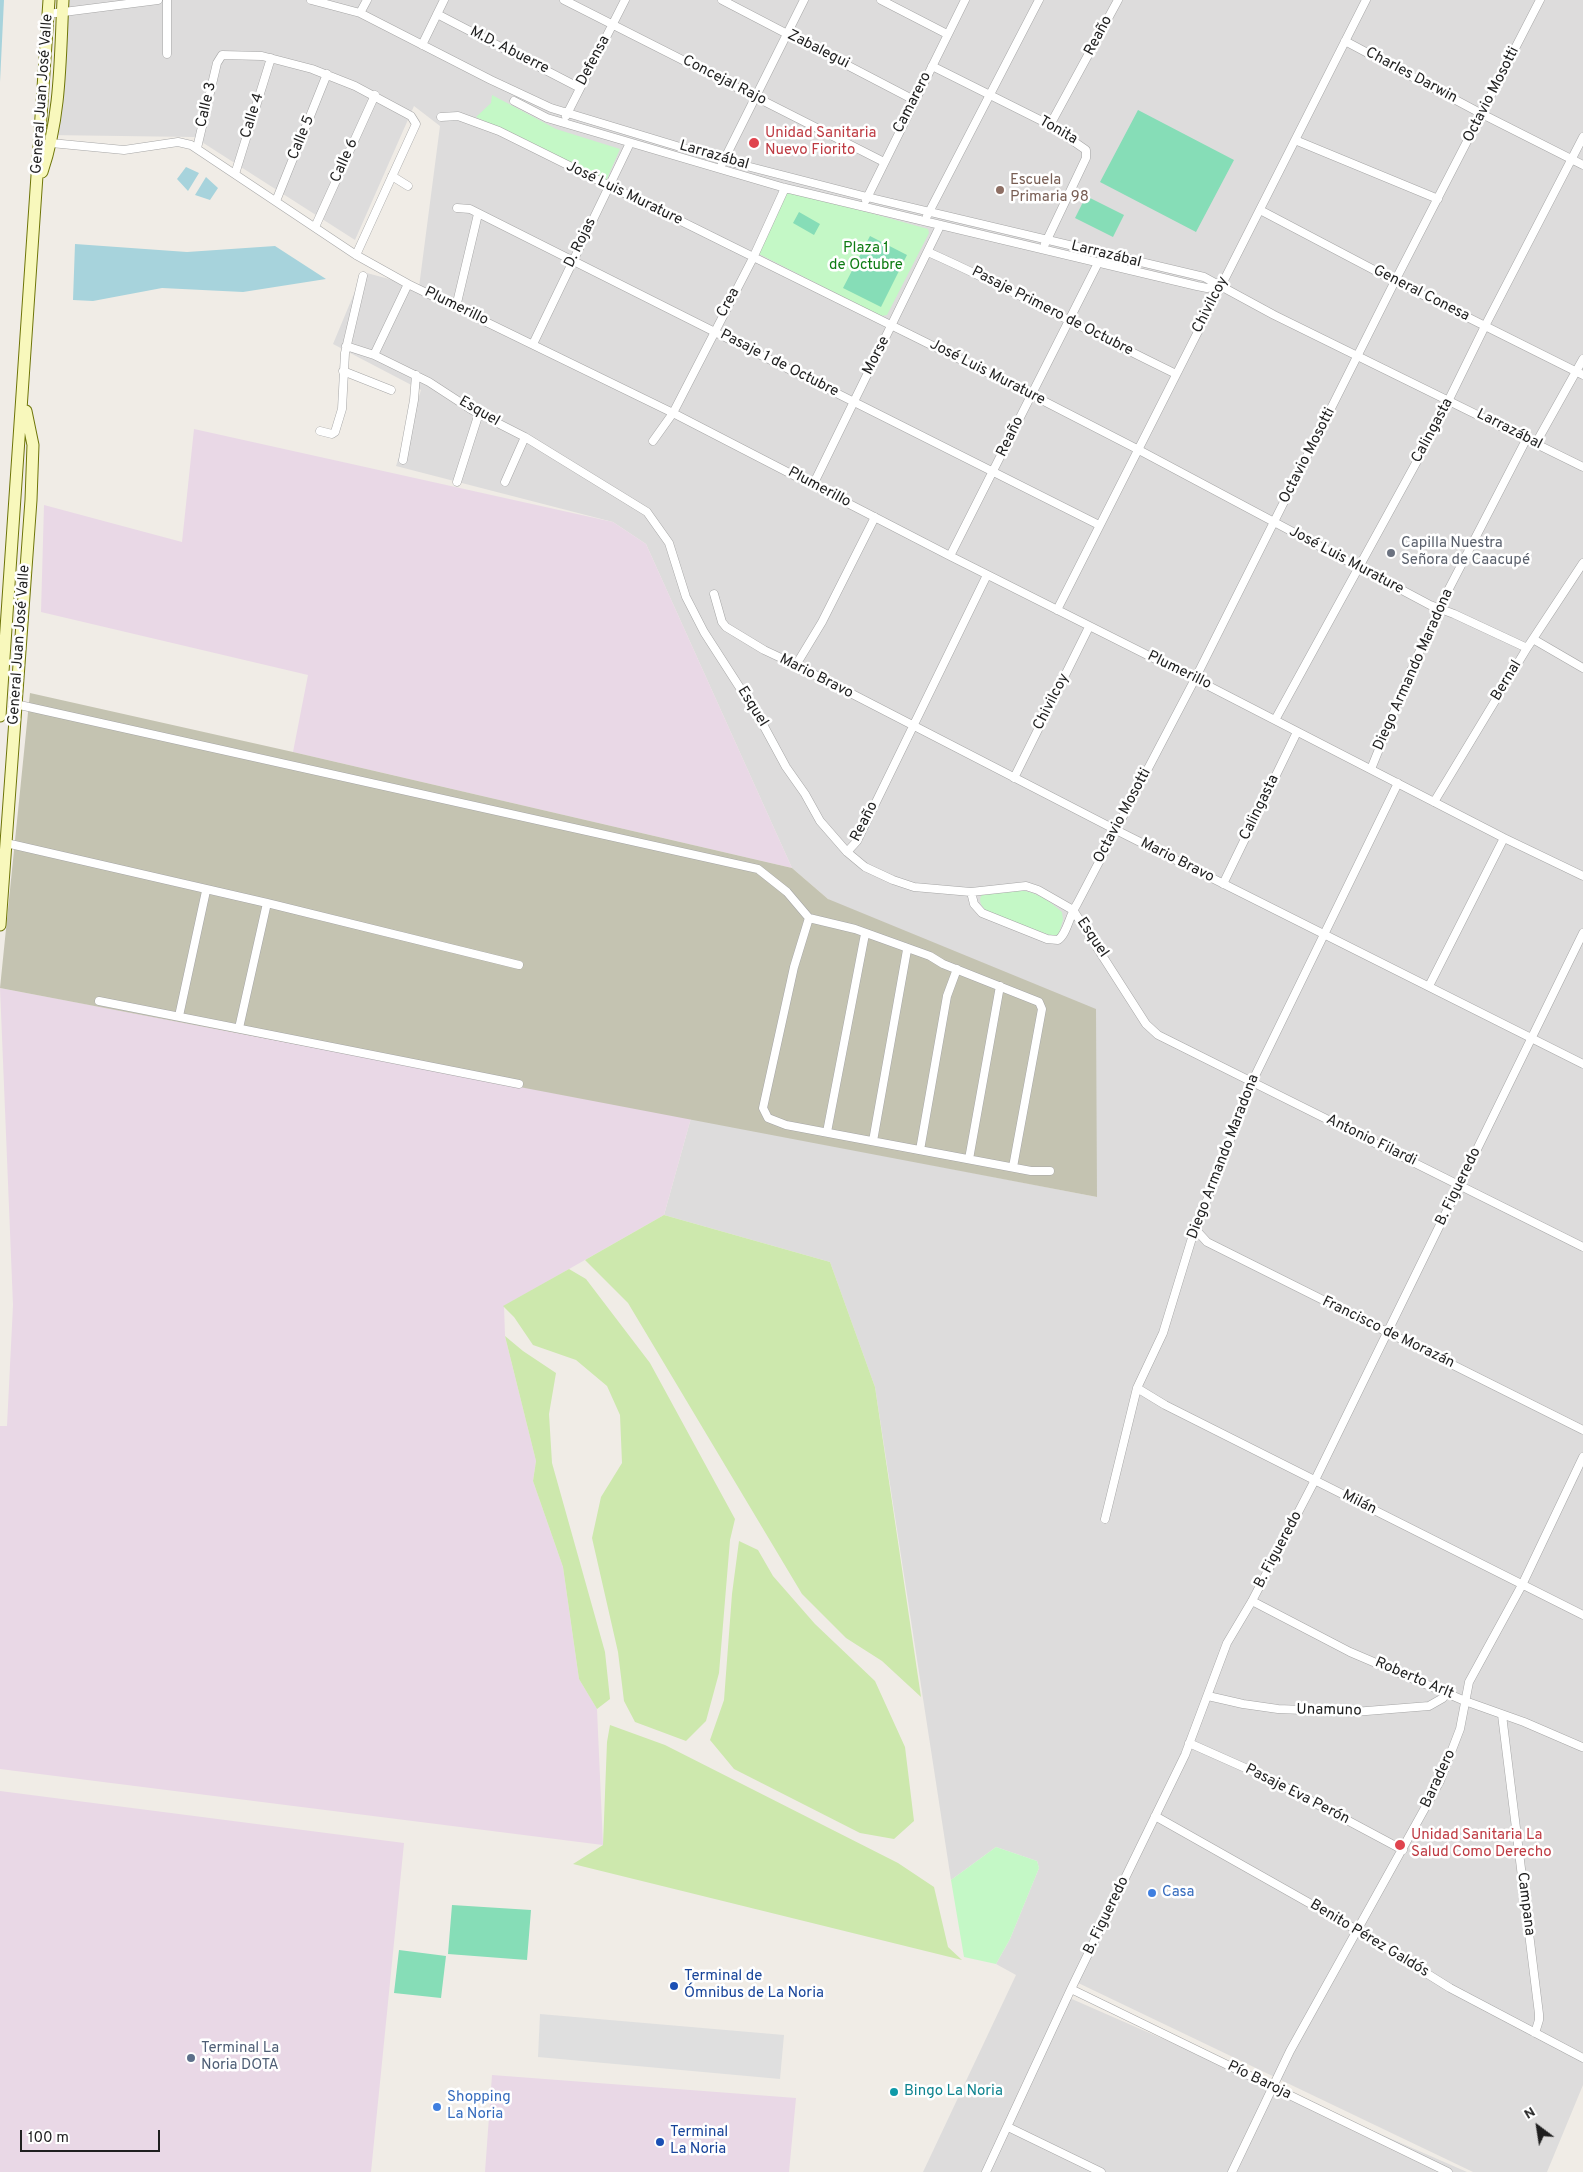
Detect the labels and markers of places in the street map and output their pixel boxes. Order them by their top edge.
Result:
place label: Unidad Sanitaria Nuevo Fiorito [765,125,876,160]
marker: Unidad Sanitaria Nuevo Fiorito [747,136,761,150]
place label: Escuela Primaria 98 [1010,172,1089,207]
marker: Escuela Primaria 98 [994,184,1006,196]
place label: Capilla Nuestra Señora de Caacupé [1401,535,1530,570]
marker: Capilla Nuestra Señora de Caacupé [1385,547,1397,559]
place label: Unidad Sanitaria La Salud Como Derecho [1411,1827,1552,1862]
marker: Unidad Sanitaria La Salud Como Derecho [1393,1838,1407,1852]
place label: Casa [1162,1884,1194,1902]
marker: Casa [1146,1887,1158,1899]
place label: Terminal de Ómnibus de La Noria [684,1968,824,2003]
marker: Terminal de Ómnibus de La Noria [668,1980,680,1992]
place label: Terminal La Noria DOTA [201,2040,279,2075]
marker: Terminal La Noria DOTA [185,2052,197,2064]
place label: Bingo La Noria [904,2083,1003,2101]
marker: Bingo La Noria [888,2086,900,2098]
place label: Shopping La Noria [447,2089,511,2124]
marker: Shopping La Noria [431,2101,443,2113]
place label: Terminal La Noria [670,2124,728,2159]
marker: Terminal La Noria [654,2136,666,2148]

